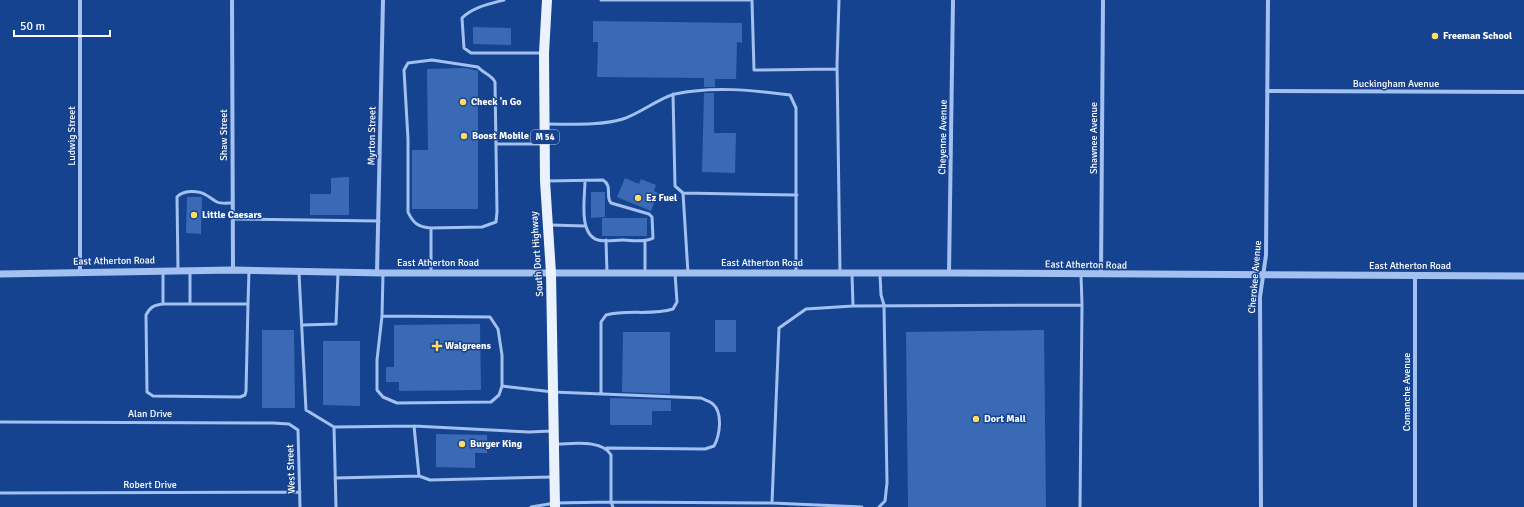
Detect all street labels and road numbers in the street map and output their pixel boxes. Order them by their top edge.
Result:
street label: Buckingham Avenue [1353,78,1439,90]
street label: Cheyenne Avenue [936,99,950,175]
street label: Shawnee Avenue [1088,102,1100,174]
street label: Ludwig Street [66,106,78,166]
street label: Myrton Street [365,106,379,166]
street label: Shaw Street [218,109,230,161]
road number: M 54 [531,130,559,144]
street label: South Dort Highway [528,211,546,297]
street label: Cherokee Avenue [1246,240,1264,314]
street label: East Atherton Road [73,254,155,268]
street label: East Atherton Road [397,257,479,269]
street label: East Atherton Road [721,257,803,269]
street label: East Atherton Road [1045,258,1127,272]
street label: East Atherton Road [1369,260,1451,272]
street label: Comanche Avenue [1401,353,1413,431]
street label: Alan Drive [128,408,172,420]
street label: West Street [284,444,298,494]
street label: Robert Drive [123,479,177,491]

